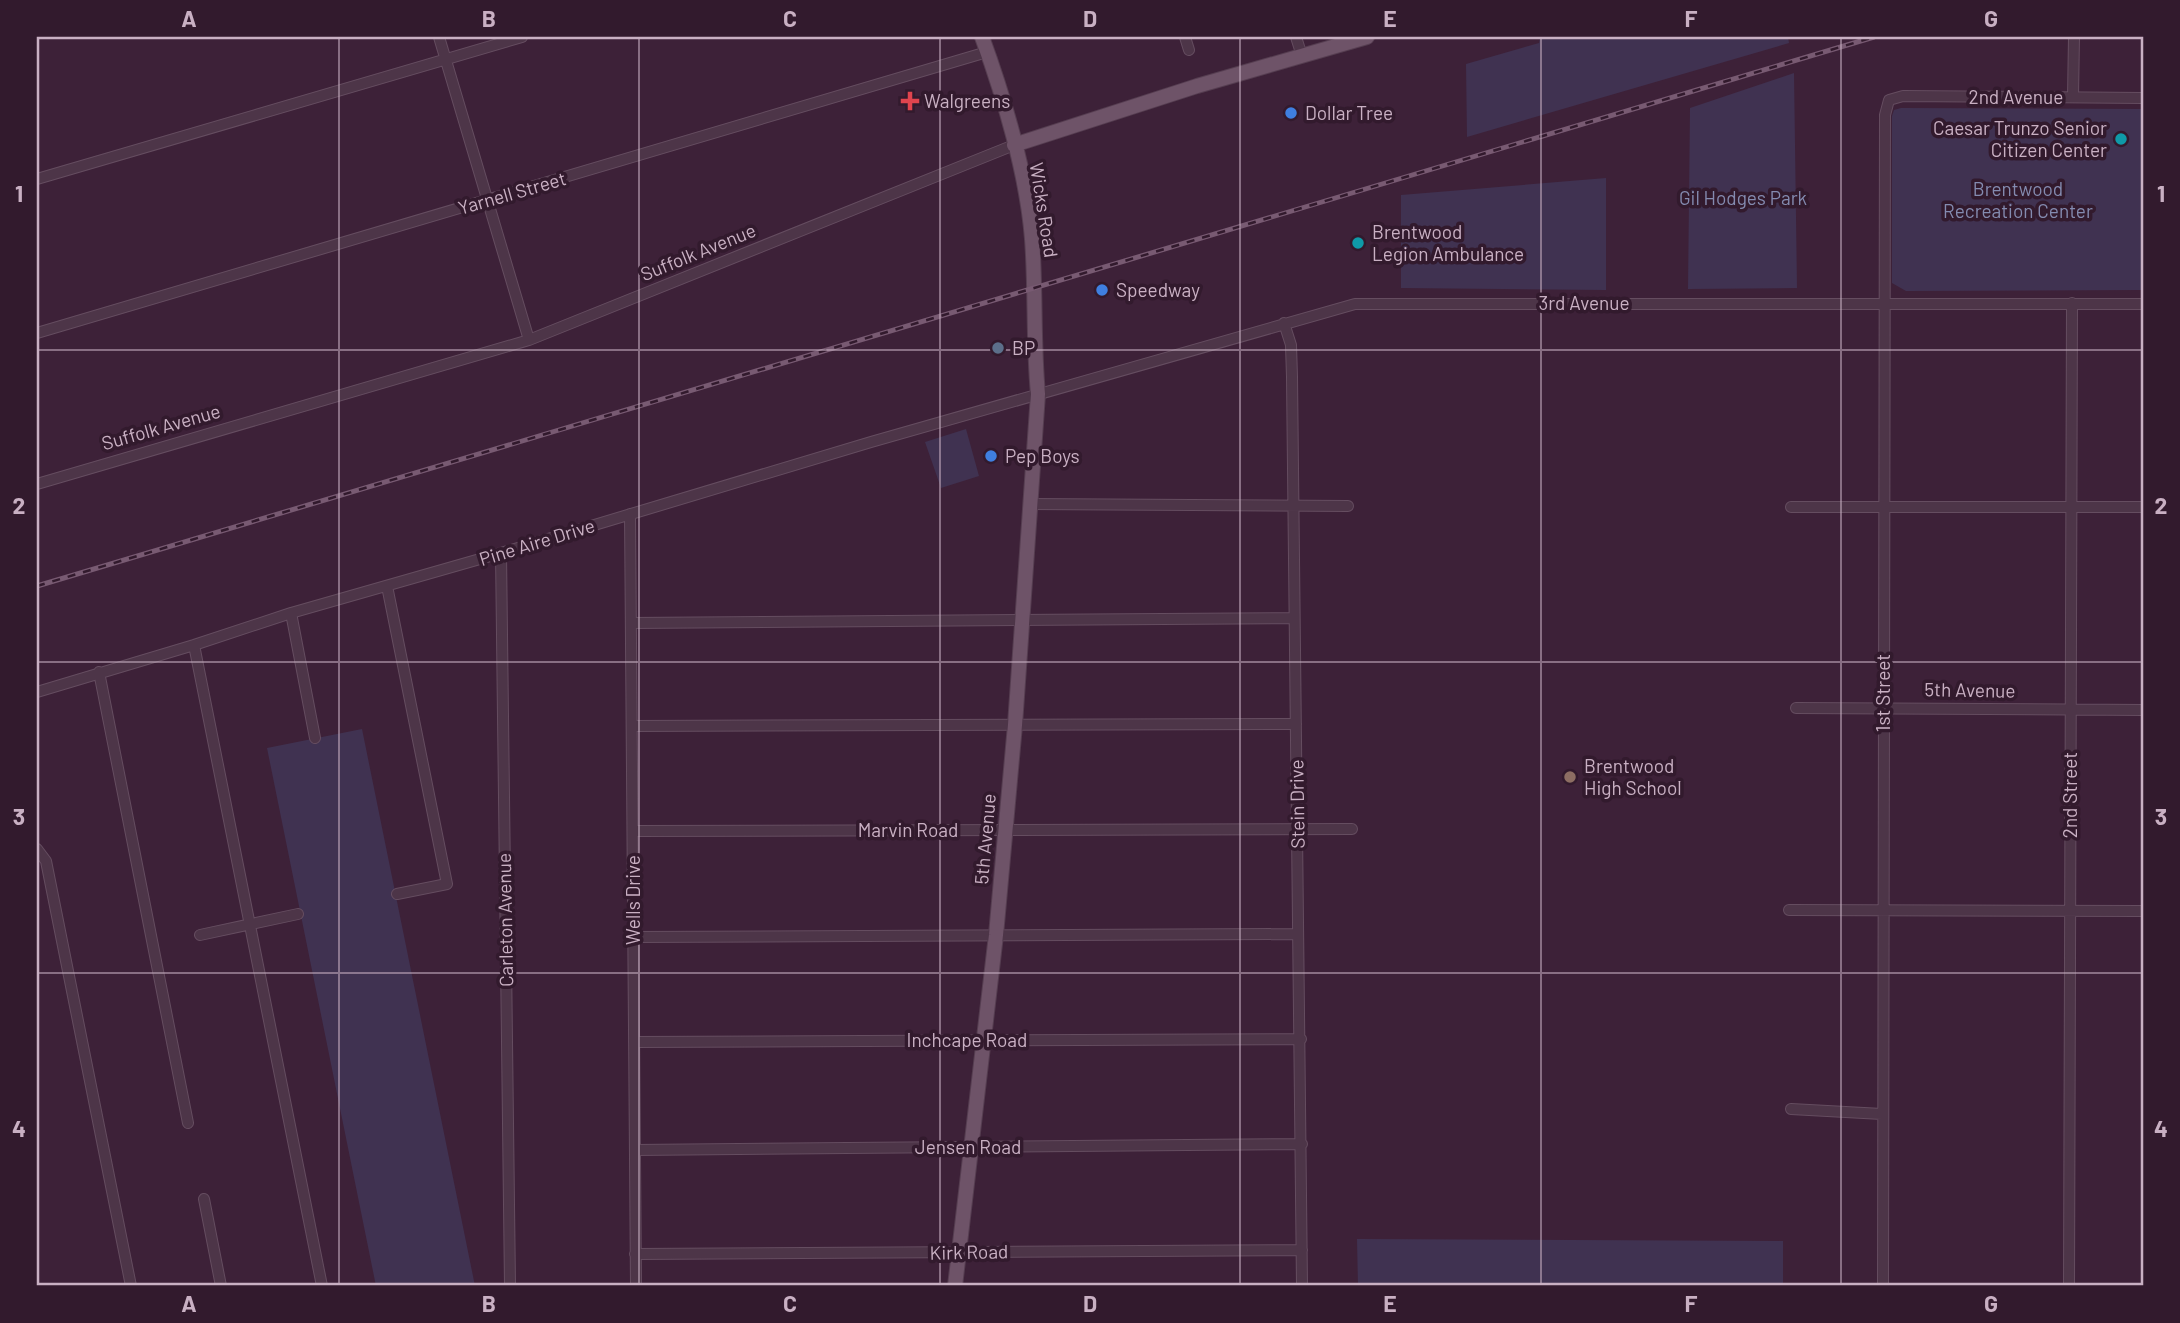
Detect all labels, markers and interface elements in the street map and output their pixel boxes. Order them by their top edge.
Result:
text: A [181,4,197,32]
text: B [482,4,496,32]
text: C [783,4,797,32]
text: D [1083,4,1097,32]
text: E [1383,4,1397,32]
text: F [1685,4,1698,32]
text: G [1984,4,1998,32]
street label: 2nd Avenue [1969,85,2063,108]
place label: Walgreens [924,89,1010,112]
marker: Walgreens [902,93,918,109]
place label: Dollar Tree [1305,101,1393,124]
marker: Dollar Tree [1283,105,1299,121]
place label: Caesar Trunzo Senior Citizen Center [1933,116,2107,161]
marker: Caesar Trunzo Senior Citizen Center [2113,131,2129,147]
street label: Wicks Road [1026,161,1063,259]
street label: Yarnell Street [455,166,568,219]
park label: Brentwood Recreation Center [1943,177,2093,222]
text: 1 [15,179,23,207]
text: 1 [2157,179,2165,207]
park label: Gil Hodges Park [1679,186,1807,209]
street label: Suffolk Avenue [637,218,759,285]
place label: Brentwood Legion Ambulance [1372,220,1524,265]
marker: Brentwood Legion Ambulance [1350,235,1366,251]
place label: Speedway [1116,278,1200,301]
marker: Speedway [1094,282,1110,298]
street label: 3rd Avenue [1538,291,1630,314]
place label: BP [1012,336,1035,359]
marker: BP [990,340,1006,356]
street label: Suffolk Avenue [99,399,223,454]
place label: Pep Boys [1005,444,1080,467]
marker: Pep Boys [983,448,999,464]
text: 2 [13,491,25,519]
text: 2 [2155,491,2167,519]
street label: Pine Aire Drive [476,513,597,570]
street label: 1st Street [1871,654,1894,732]
street label: 5th Avenue [1924,677,2016,702]
street label: 2nd Street [2058,752,2081,838]
place label: Brentwood High School [1584,754,1682,799]
street label: Stein Drive [1284,759,1309,849]
marker: Brentwood High School [1562,769,1578,785]
street label: 5th Avenue [969,793,1000,885]
text: 3 [13,802,25,830]
text: 3 [2155,802,2167,830]
street label: Marvin Road [858,818,958,841]
street label: Carleton Avenue [492,853,517,987]
street label: Wells Drive [621,855,644,945]
street label: Inchcape Road [907,1028,1027,1051]
text: 4 [12,1114,26,1142]
text: 4 [2154,1114,2168,1142]
street label: Jensen Road [915,1135,1021,1158]
street label: Kirk Road [929,1239,1009,1264]
text: A [181,1289,197,1317]
text: B [482,1289,496,1317]
text: C [783,1289,797,1317]
text: D [1083,1289,1097,1317]
text: E [1383,1289,1397,1317]
text: F [1685,1289,1698,1317]
text: G [1984,1289,1998,1317]

